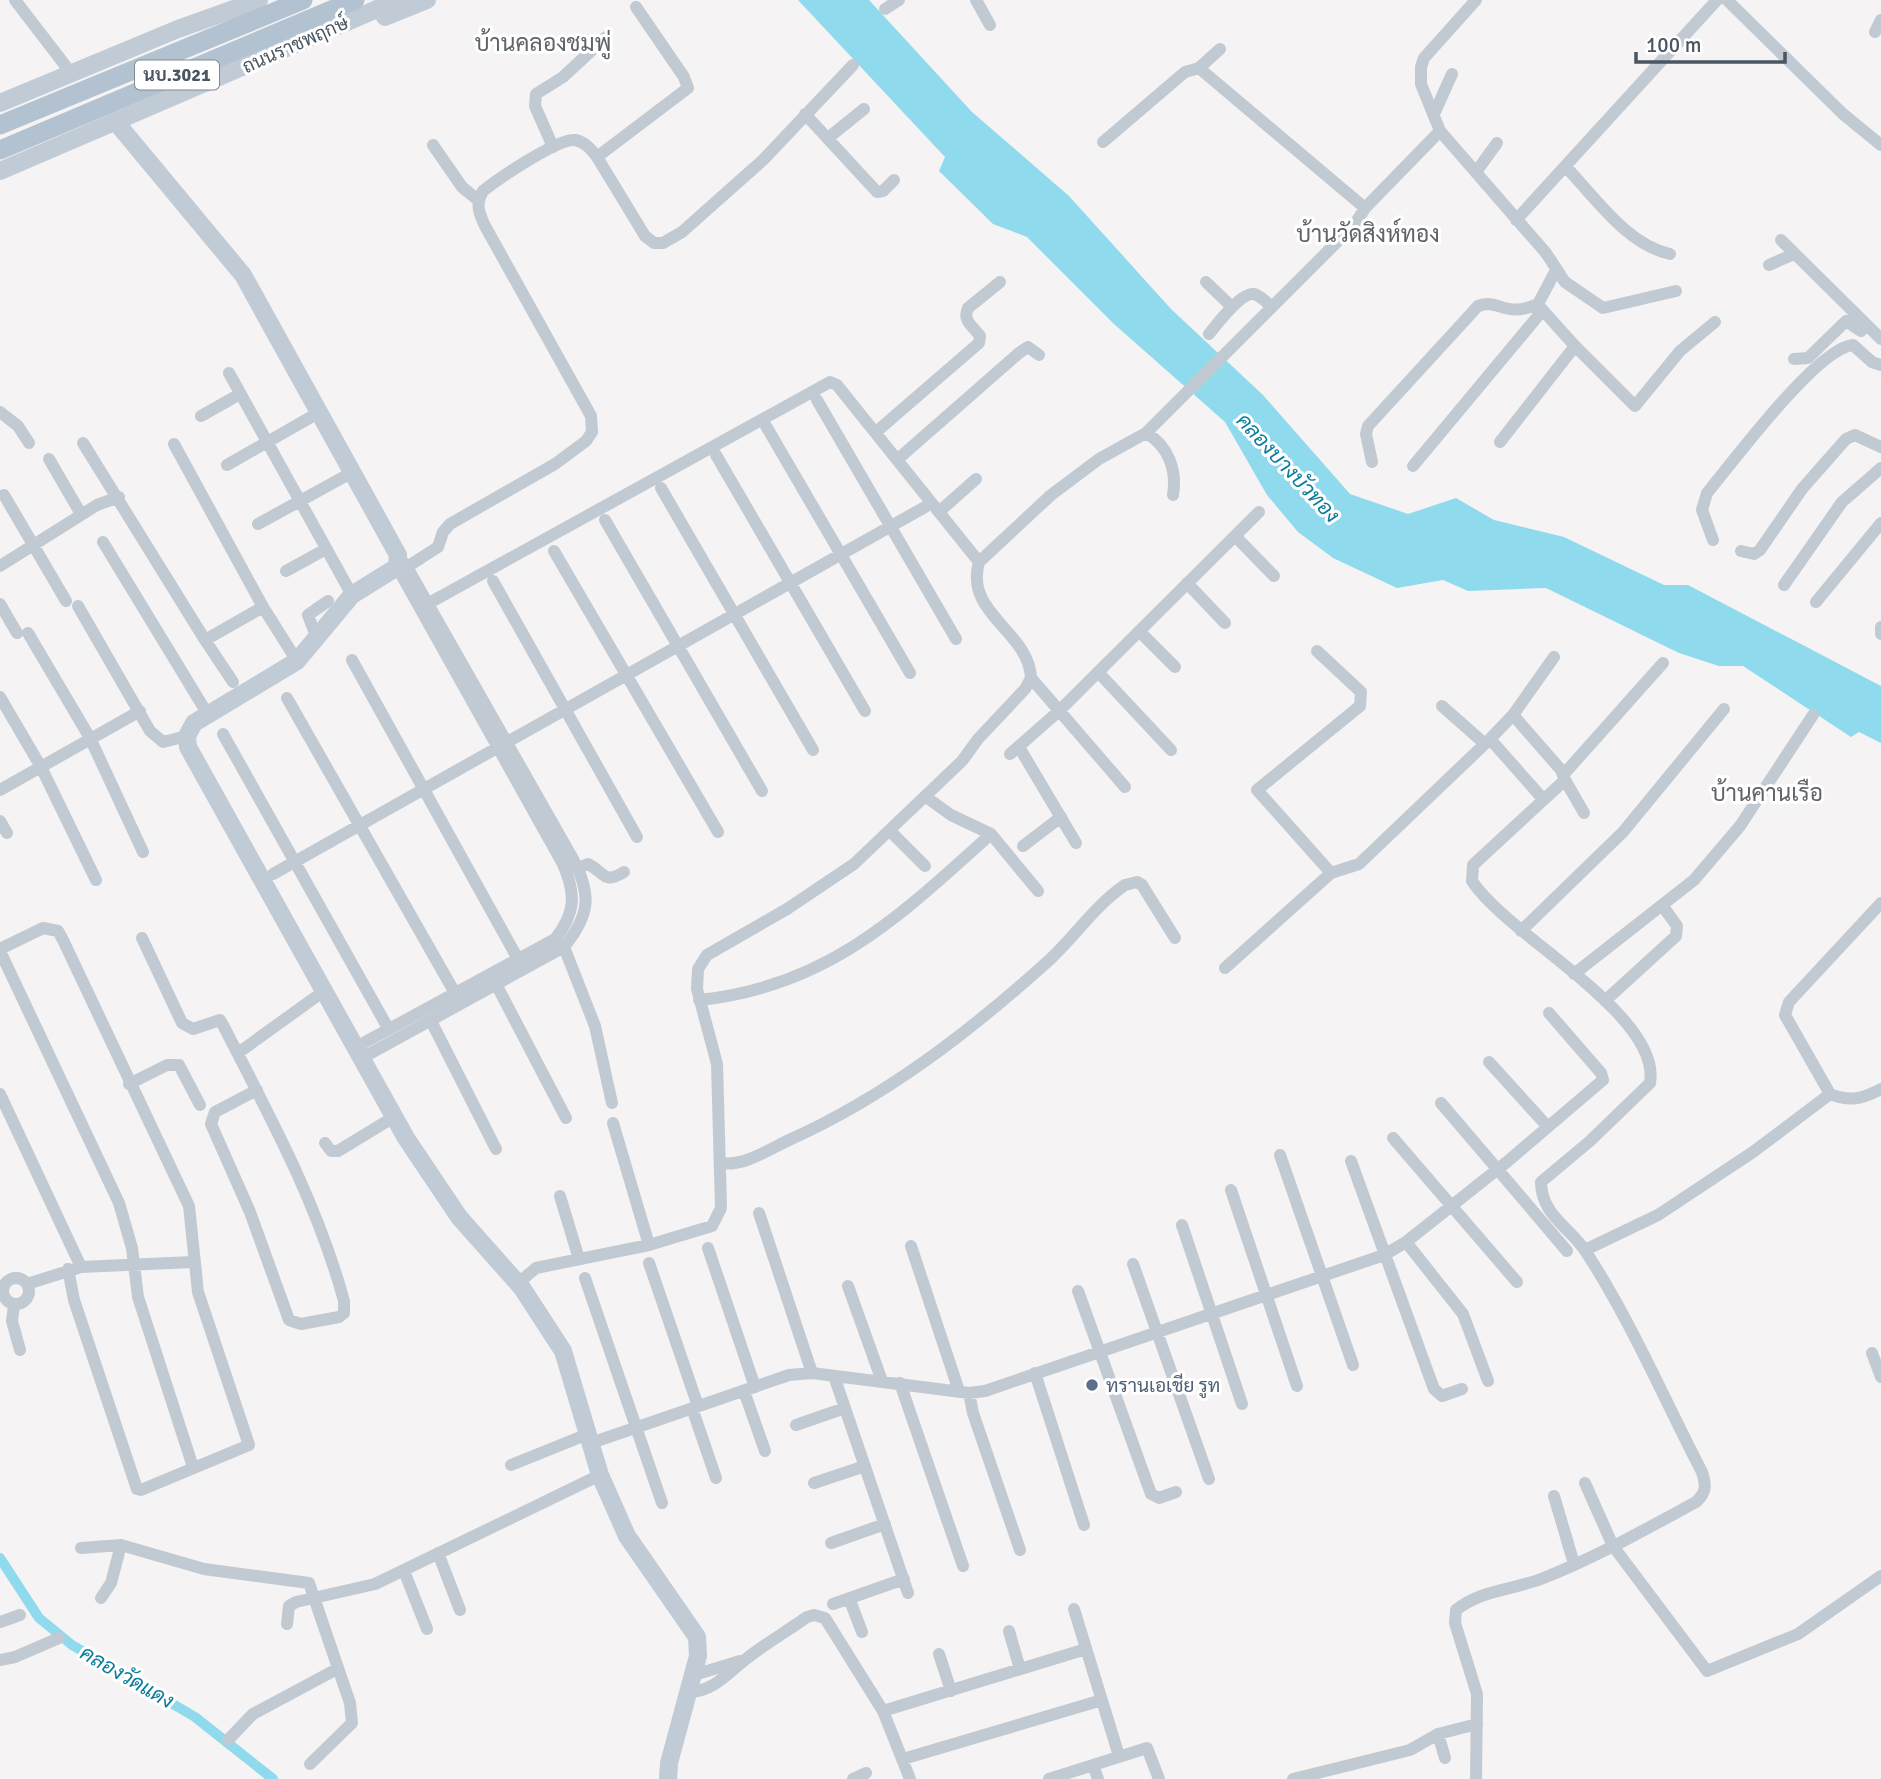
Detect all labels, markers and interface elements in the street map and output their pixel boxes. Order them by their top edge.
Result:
street label: ถนนราชพฤกษ์ [238,9,353,79]
scale bar [1636,21,1785,65]
district label: บ้านคลองชมพู่ [475,28,611,60]
text: 100 m [1646,32,1701,58]
road number: นบ.3021 [135,60,219,90]
district label: บ้านวัดสิงห์ทอง [1296,218,1440,249]
water label: คลองบางบัวทอง [1231,408,1345,528]
district label: บ้านคานเรือ [1711,778,1823,808]
place label: ทรานเอเชีย รูท [1106,1373,1220,1399]
marker: ทรานเอเชีย รูท [1084,1377,1100,1393]
water label: คลองวัดแดง [75,1640,179,1714]

